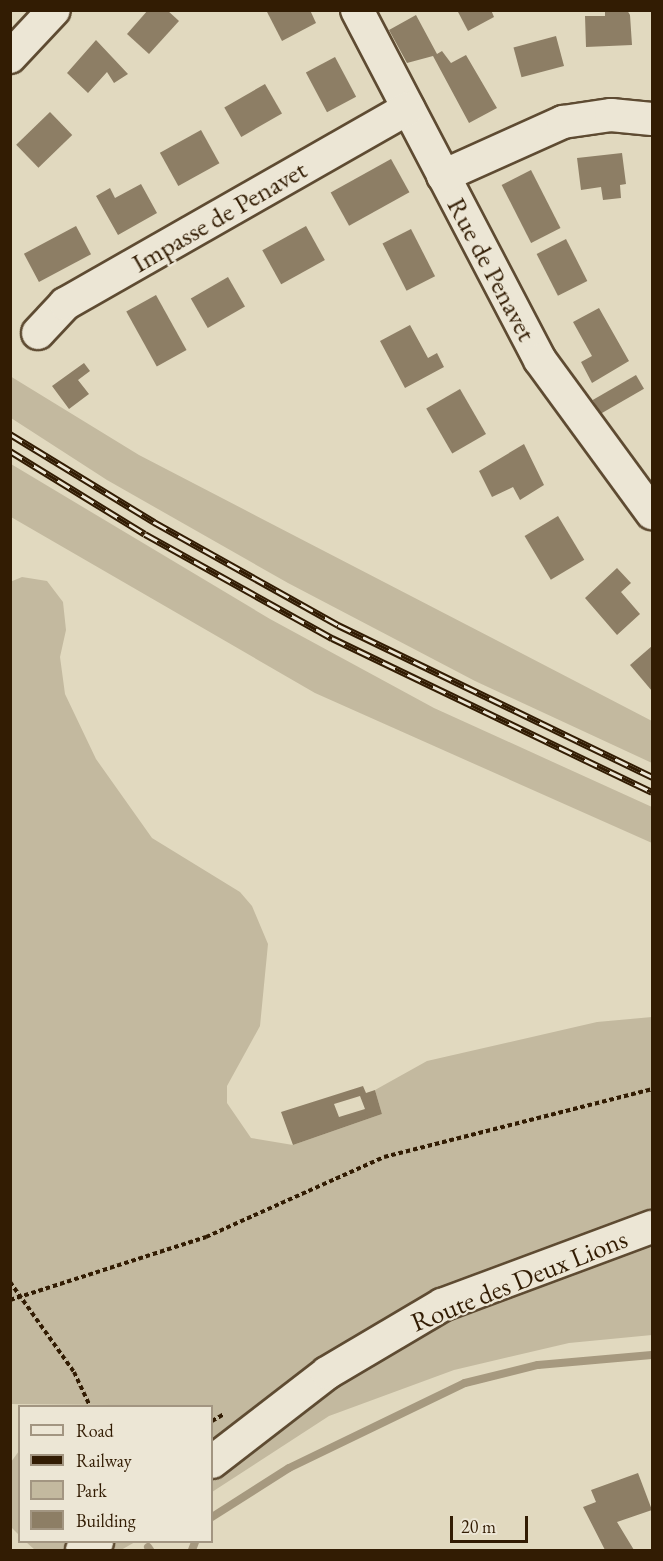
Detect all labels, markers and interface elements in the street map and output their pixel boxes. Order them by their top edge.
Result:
street label: Impasse de Penavet [126,153,312,279]
street label: Rue de Penavet [441,192,543,346]
street label: Route des Deux Lions [406,1222,632,1338]
legend [18,1405,213,1543]
text: Road [76,1419,114,1442]
text: Railway [76,1449,132,1472]
text: Park [76,1479,107,1502]
scale bar [453,1504,531,1542]
text: Building [76,1509,136,1532]
text: 20 m [461,1515,496,1538]

